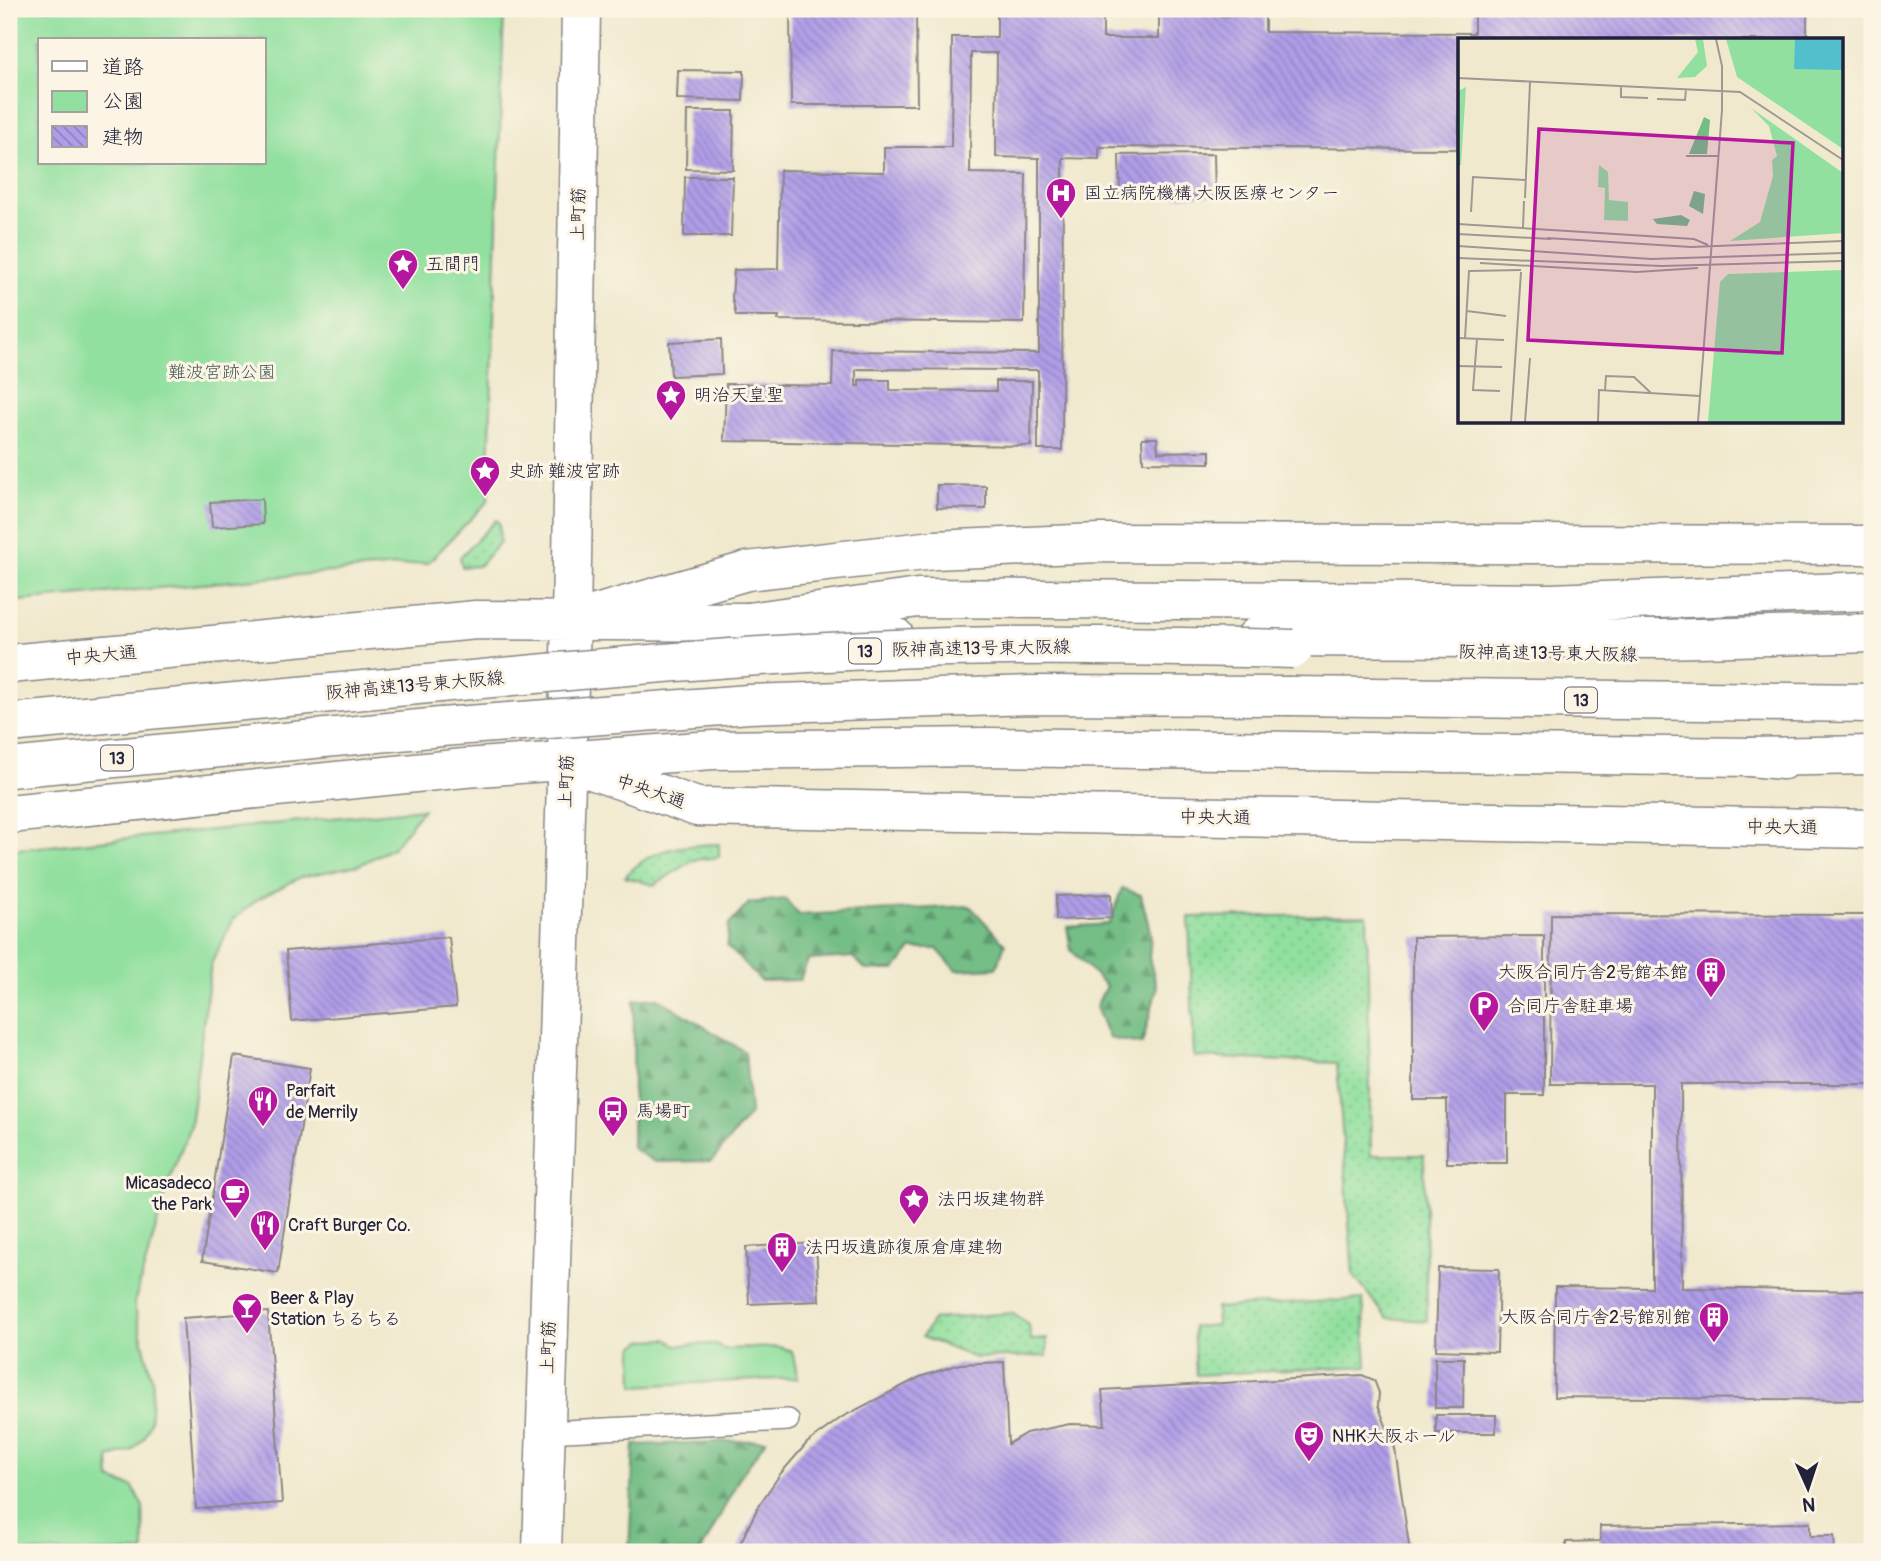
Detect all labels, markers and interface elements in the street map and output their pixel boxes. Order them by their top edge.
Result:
legend [38,38,266,164]
inset map [1458,38,1842,424]
text: 道路 [102,54,144,81]
text: 公園 [102,88,144,115]
text: 建物 [102,124,144,151]
hospital icon: 国立病院機構 大阪医療センター [1044,176,1078,220]
place label: 国立病院機構 大阪医療センター [1084,182,1339,205]
street label: 上町筋 [567,187,590,241]
place icon: 五間門 [386,247,420,291]
place label: 五間門 [426,253,480,276]
park label: 難波宮跡公園 [168,361,276,384]
place icon: 明治天皇聖 [654,378,688,422]
place label: 明治天皇聖 [694,384,784,407]
place icon: 史跡 難波宮跡 [468,454,502,498]
place label: 史跡 難波宮跡 [508,460,620,483]
street label: 阪神高速13号東大阪線 [891,635,1071,662]
road number: 13 [849,638,881,664]
street label: 阪神高速13号東大阪線 [1458,640,1638,667]
street label: 中央大通 [64,641,138,670]
street label: 阪神高速13号東大阪線 [325,666,505,705]
road number: 13 [1565,688,1597,712]
road number: 13 [101,746,133,771]
street label: 上町筋 [554,754,579,808]
street label: 中央大通 [613,769,689,814]
street label: 中央大通 [1179,805,1251,830]
street label: 中央大通 [1746,815,1818,840]
building icon: 大阪合同庁舎2号館本館 [1694,955,1728,999]
place label: 大阪合同庁舎2号館本館 [1498,961,1688,984]
parking icon: 合同庁舎駐車場 [1467,989,1501,1033]
place label: 合同庁舎駐車場 [1507,995,1633,1018]
place label: Parfait de Merrily [286,1080,358,1124]
restaurant icon: Parfait de Merrily [246,1084,280,1128]
bus stop icon: 馬場町 [596,1094,630,1138]
place label: 馬場町 [636,1100,690,1123]
place label: Micasadeco the Park [125,1172,212,1216]
cafe icon: Micasadeco the Park [218,1176,252,1220]
place icon: 法円坂建物群 [897,1182,931,1226]
place label: 法円坂建物群 [937,1188,1045,1211]
restaurant icon: Craft Burger Co. [248,1208,282,1252]
place label: Craft Burger Co. [288,1214,411,1237]
building icon: 法円坂遺跡復原倉庫建物 [765,1230,799,1274]
place label: 法円坂遺跡復原倉庫建物 [805,1236,1003,1259]
place label: Beer & Play Station ちるちる [270,1287,402,1331]
bar icon: Beer & Play Station ちるちる [230,1291,264,1335]
building icon: 大阪合同庁舎2号館別館 [1697,1300,1731,1344]
place label: 大阪合同庁舎2号館別館 [1501,1306,1691,1329]
street label: 上町筋 [536,1320,561,1374]
theatre icon: NHK大阪ホール [1292,1419,1326,1463]
place label: NHK大阪ホール [1332,1425,1455,1448]
north arrow [1772,1452,1842,1522]
text: N [1802,1492,1816,1516]

